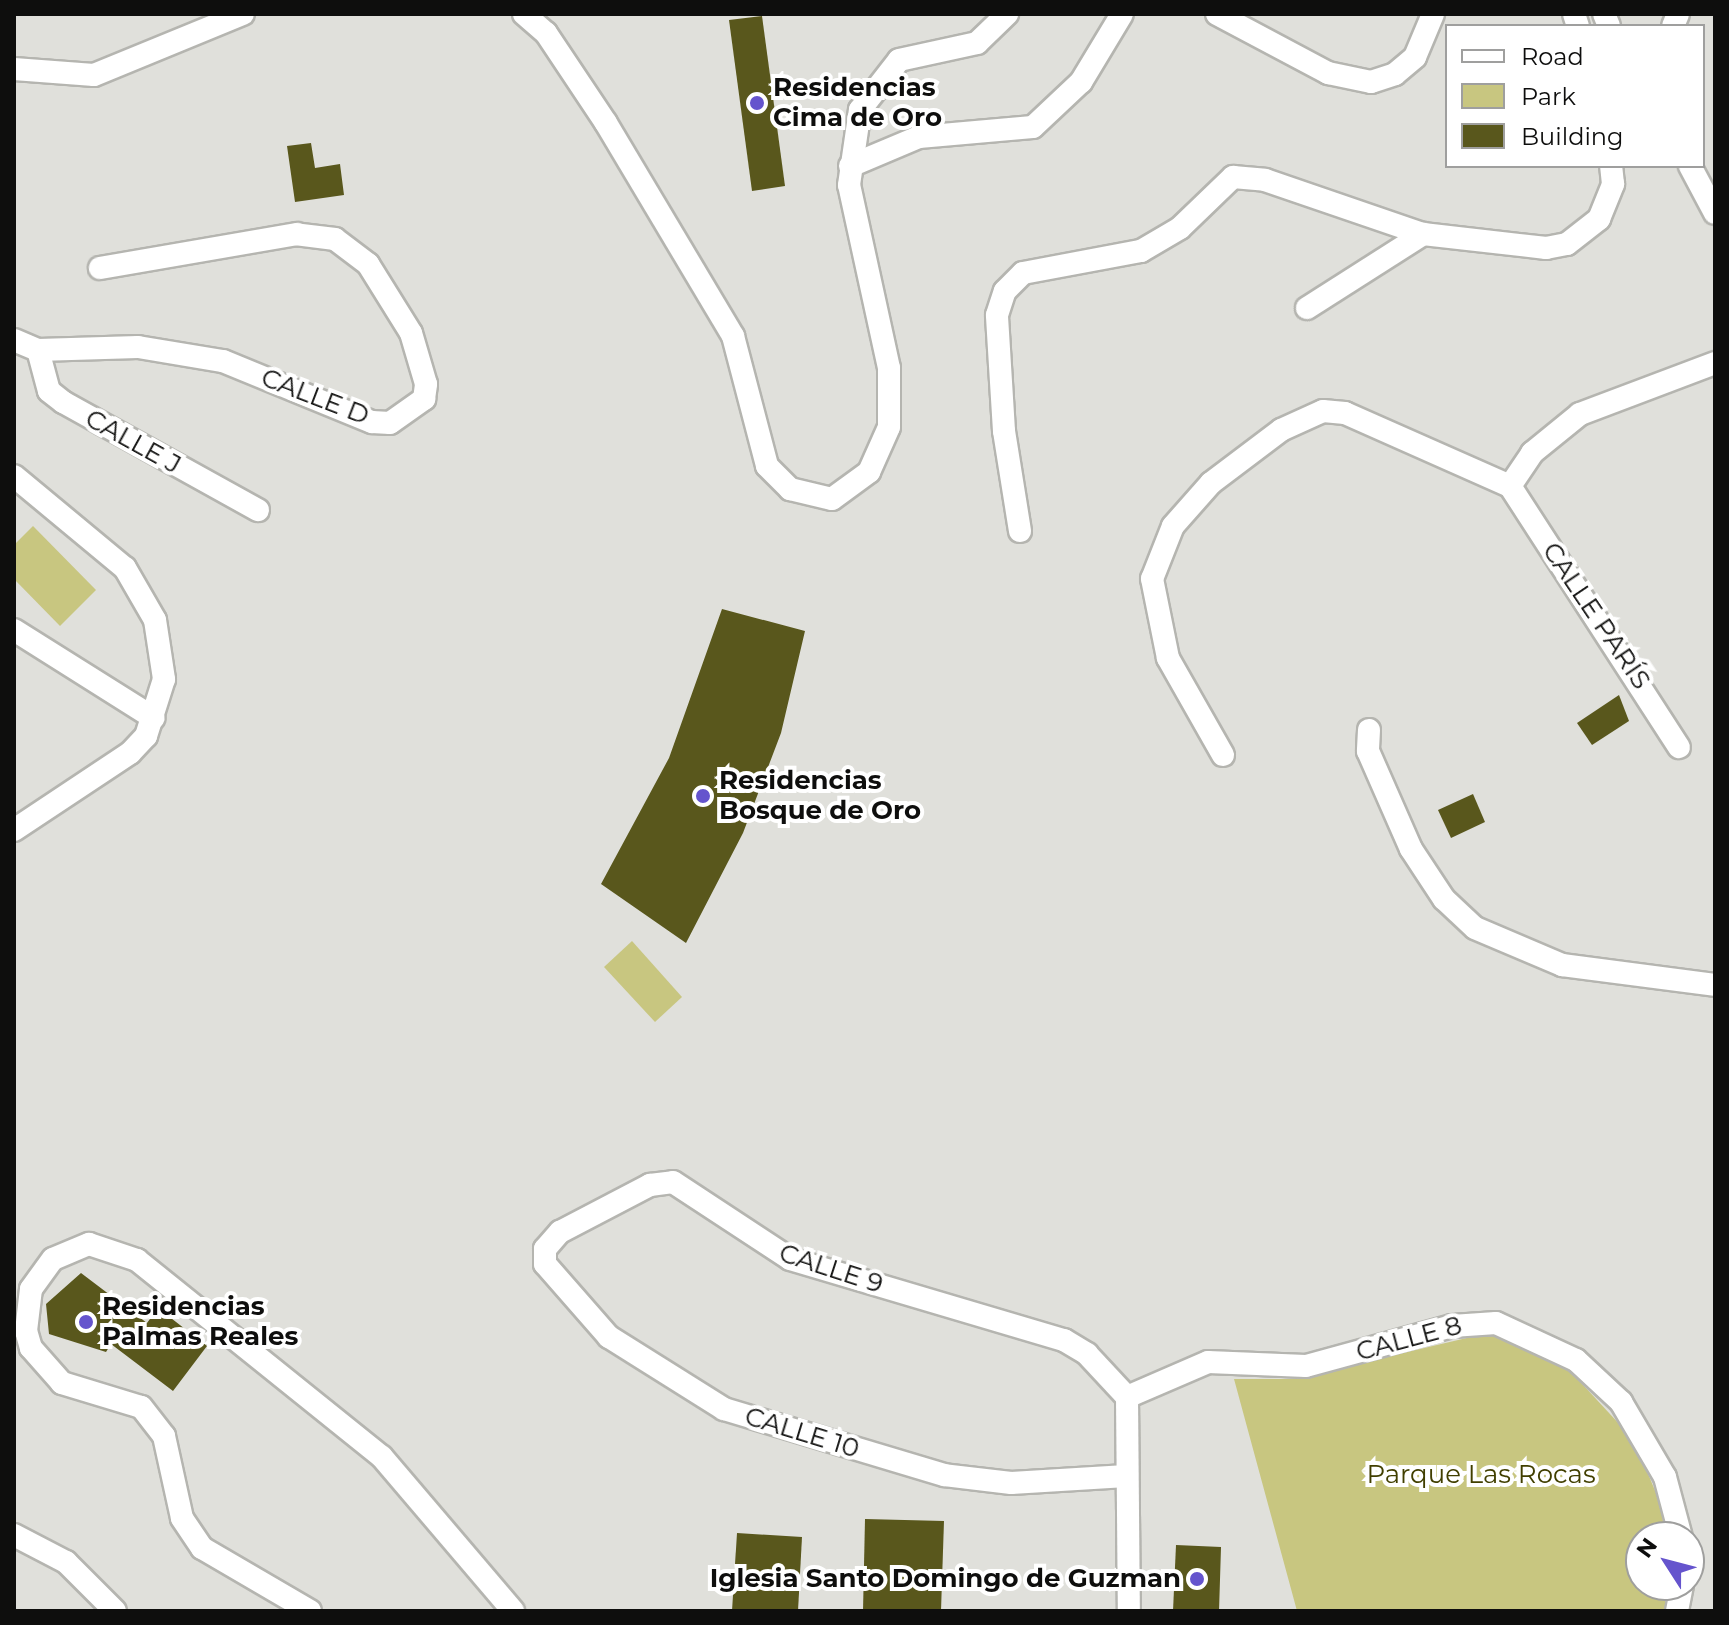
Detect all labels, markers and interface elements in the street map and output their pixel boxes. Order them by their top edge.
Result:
legend [1445,24,1705,168]
text: Road [1521,42,1584,71]
place label: Residencias Cima de Oro [773,72,942,134]
text: Park [1521,82,1576,111]
marker: Residencias Cima de Oro [748,94,766,112]
text: Building [1521,122,1624,151]
street label: CALLE D [257,362,373,432]
street label: CALLE J [80,403,186,481]
street label: CALLE PARÍS [1535,537,1657,695]
place label: Residencias Bosque de Oro [719,765,921,826]
marker: Residencias Bosque de Oro [694,787,712,805]
street label: CALLE 9 [775,1238,887,1300]
place label: Residencias Palmas Reales [102,1291,298,1352]
street label: CALLE 8 [1353,1310,1465,1368]
marker: Residencias Palmas Reales [77,1313,95,1331]
street label: CALLE 10 [741,1401,863,1465]
park label: Parque Las Rocas [1366,1459,1596,1491]
north arrow [1625,1521,1705,1601]
text: N [1631,1533,1663,1563]
place label: Iglesia Santo Domingo de Guzman [710,1563,1181,1595]
marker: Iglesia Santo Domingo de Guzman [1188,1570,1206,1588]

